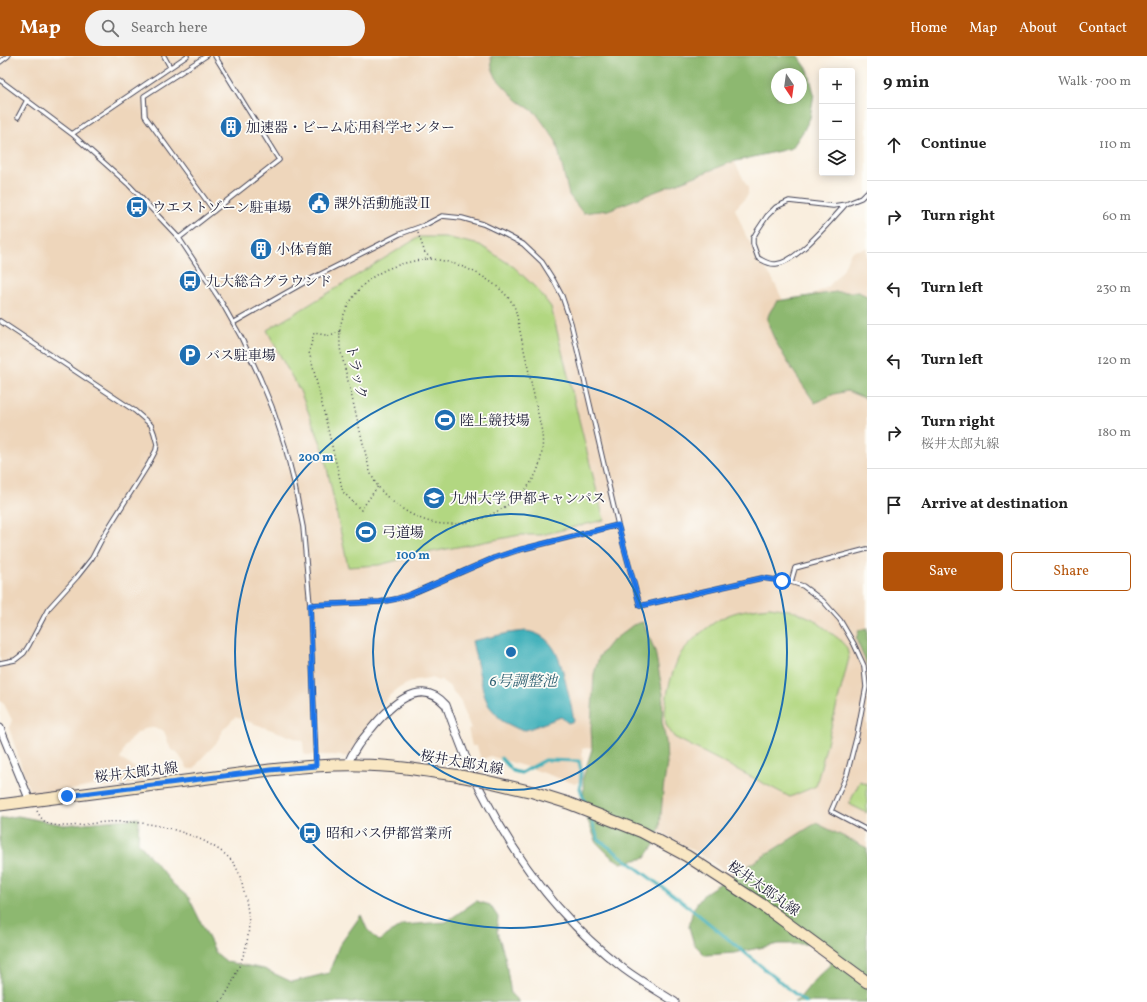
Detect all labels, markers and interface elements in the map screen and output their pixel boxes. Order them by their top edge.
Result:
search box [85,10,365,46]
text: Map [20,15,61,41]
icon: search [99,17,121,39]
text: Search here [131,18,208,39]
text: Home [910,19,947,38]
text: Map [969,19,997,38]
text: About [1019,19,1057,38]
text: Contact [1079,19,1127,38]
north arrow [771,68,807,104]
map controls [819,68,855,176]
button: + [819,68,855,104]
text: 9 min [883,71,929,94]
text: Walk · 700 m [1058,73,1131,91]
button: − [819,104,855,140]
building icon: 加速器・ビーム応用科学センター [218,114,244,140]
place label: 加速器・ビーム応用科学センター [246,119,455,138]
icon: ahead [883,134,905,156]
text: Continue [921,134,986,155]
text: 110 m [1099,136,1131,154]
button: layers [819,140,855,176]
public building icon: 課外活動施設Ⅱ [306,190,332,216]
bus stop icon: ウエストゾーン駐車場 [124,194,150,220]
place label: 課外活動施設Ⅱ [334,195,432,214]
place label: ウエストゾーン駐車場 [152,199,292,218]
icon: right [883,206,905,228]
text: Turn right [921,206,995,227]
text: 60 m [1103,208,1131,226]
building icon: 小体育館 [248,236,274,262]
place label: 小体育館 [276,241,332,260]
bus stop icon: 九大総合グラウンド [177,268,203,294]
place label: 九大総合グラウンド [206,273,332,292]
icon: left [883,278,905,300]
text: Turn left [921,278,983,299]
text: 230 m [1096,280,1131,298]
parking icon: バス駐車場 [177,342,203,368]
street label: トラック [340,343,371,402]
place label: バス駐車場 [206,347,276,366]
icon: left [883,350,905,372]
text: Turn left [921,350,983,371]
text: 120 m [1097,352,1131,370]
sports icon: 陸上競技場 [432,407,458,433]
place label: 陸上競技場 [460,412,530,431]
text: Turn right [921,412,995,433]
icon: right [883,422,905,444]
text: 180 m [1097,424,1131,442]
text: 桜井太郎丸線 [921,436,999,454]
text: 200 m [298,450,334,466]
school or university icon: 九州大学 伊都キャンパス [421,485,447,511]
place label: 九州大学 伊都キャンパス [450,490,606,509]
icon: arrive [883,494,905,516]
text: Arrive at destination [921,494,1068,515]
sports icon: 弓道場 [353,519,379,545]
place label: 弓道場 [382,524,424,543]
text: 100 m [396,548,430,564]
button: Save [883,552,1003,591]
button: Share [1011,552,1131,591]
route start [773,572,791,590]
centre of rings [504,645,518,659]
water label: 6号調整池 [489,672,559,693]
street label: 桜井太郎丸線 [419,747,505,780]
street label: 桜井太郎丸線 [93,759,179,788]
route end [58,787,76,805]
bus stop icon: 昭和バス伊都営業所 [297,820,323,846]
place label: 昭和バス伊都営業所 [326,825,452,844]
street label: 桜井太郎丸線 [723,857,803,921]

